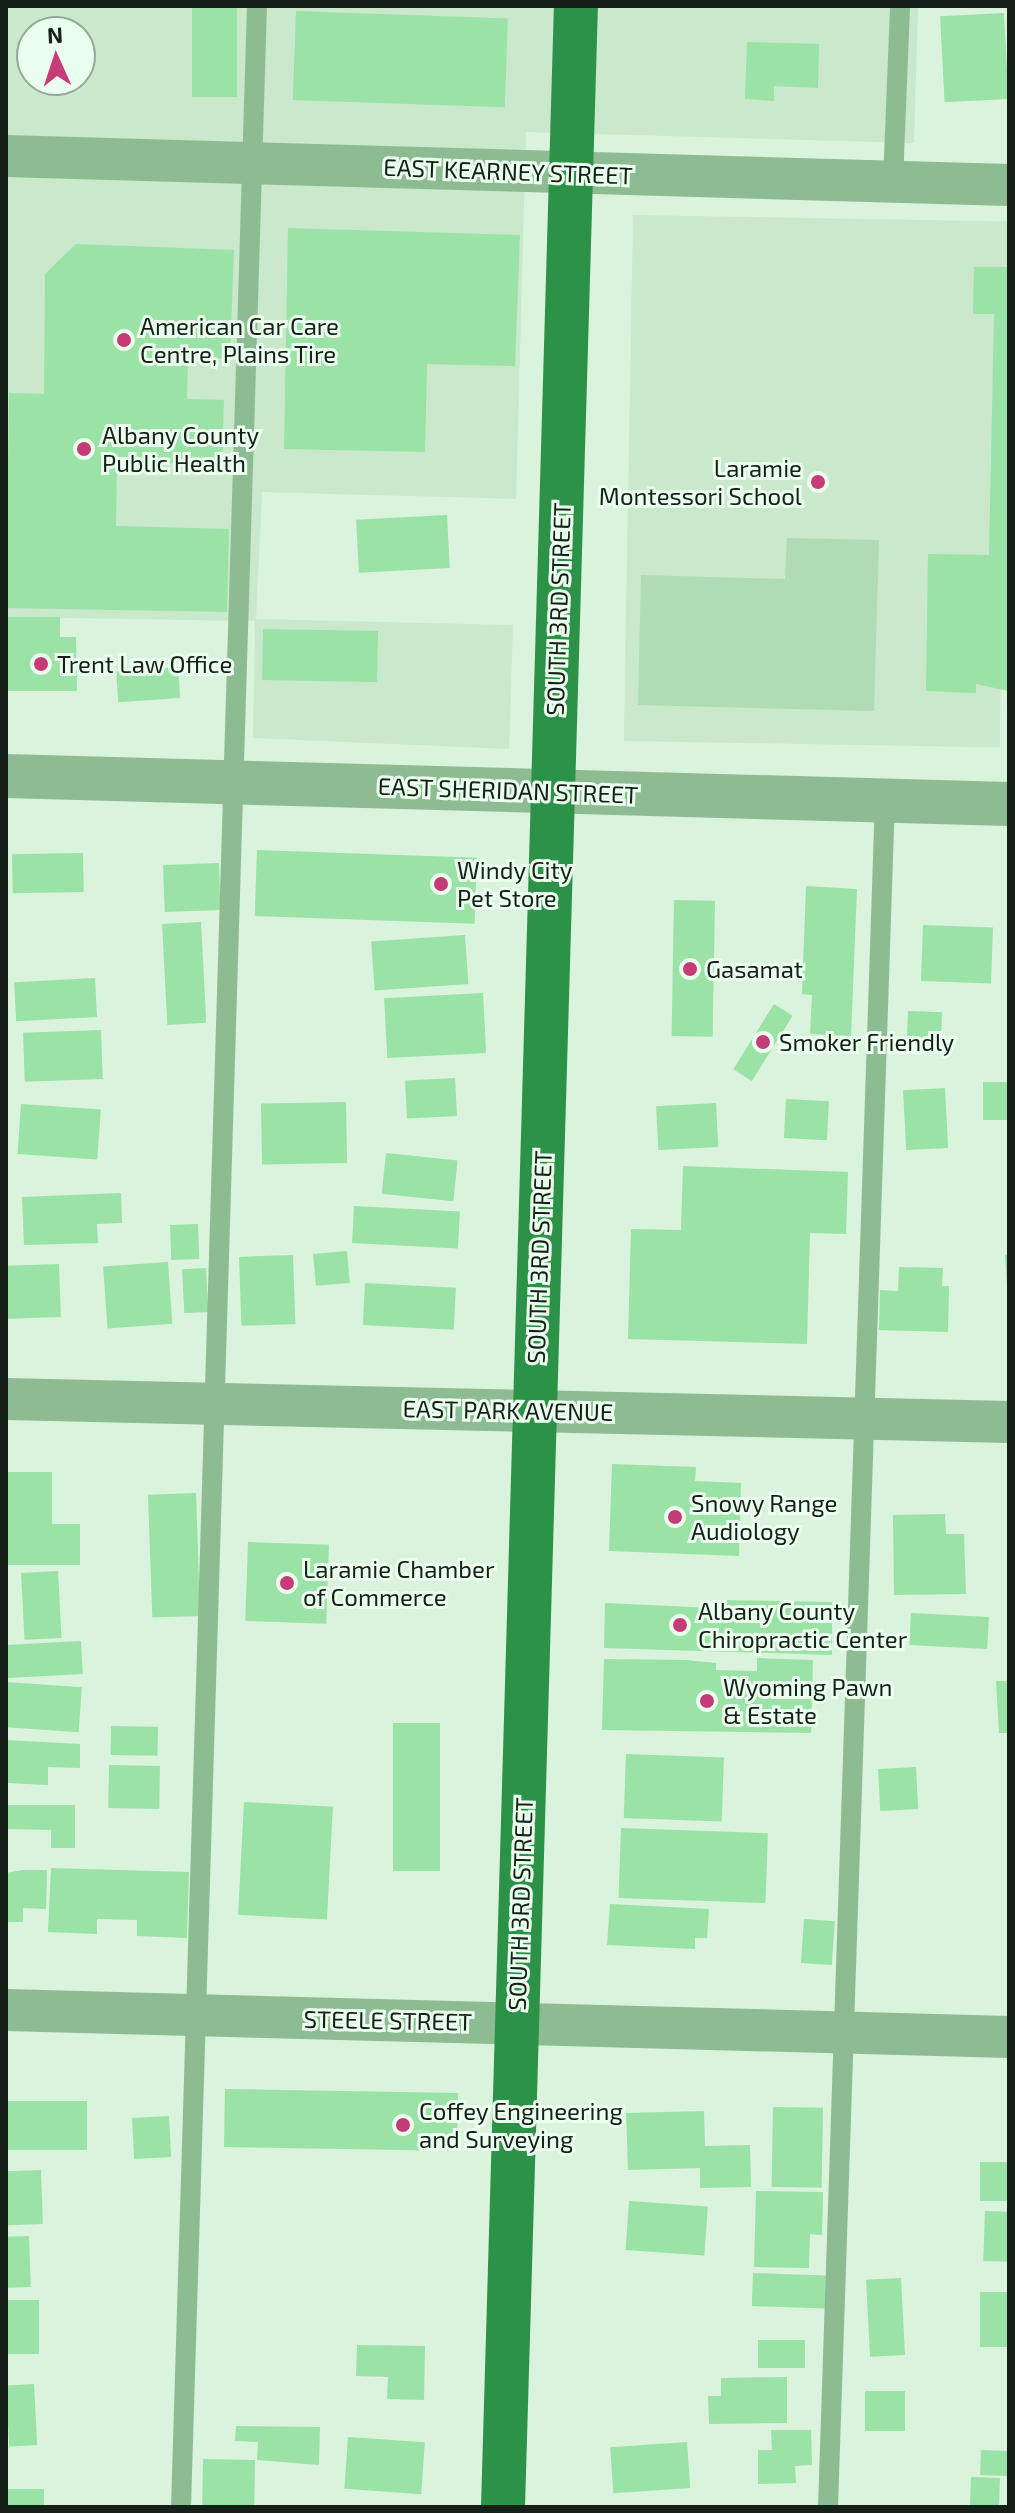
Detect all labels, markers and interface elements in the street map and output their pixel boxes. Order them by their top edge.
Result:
north arrow [16,16,96,96]
text: N [46,21,63,47]
street label: EAST KEARNEY STREET [382,152,634,190]
place label: American Car Care Centre, Plains Tire [140,312,340,368]
marker: American Car Care Centre, Plains Tire [115,331,133,349]
place label: Albany County Public Health [102,421,260,477]
marker: Albany County Public Health [73,438,95,460]
place label: Laramie Montessori School [599,454,802,510]
marker: Laramie Montessori School [809,473,827,491]
street label: SOUTH 3RD STREET [540,502,576,716]
place label: Trent Law Office [57,650,233,678]
marker: Trent Law Office [32,655,50,673]
street label: EAST SHERIDAN STREET [377,771,639,809]
place label: Windy City Pet Store [457,856,573,912]
marker: Windy City Pet Store [432,875,450,893]
place label: Gasamat [706,955,803,983]
marker: Gasamat [681,960,699,978]
place label: Smoker Friendly [779,1028,955,1056]
marker: Smoker Friendly [754,1033,772,1051]
street label: SOUTH 3RD STREET [521,1150,557,1364]
street label: EAST PARK AVENUE [402,1394,614,1426]
place label: Snowy Range Audiology [691,1489,838,1545]
marker: Snowy Range Audiology [666,1508,684,1526]
place label: Laramie Chamber of Commerce [303,1555,495,1611]
marker: Laramie Chamber of Commerce [278,1574,296,1592]
place label: Albany County Chiropractic Center [698,1597,907,1653]
marker: Albany County Chiropractic Center [669,1614,691,1636]
place label: Wyoming Pawn & Estate [723,1673,893,1729]
marker: Wyoming Pawn & Estate [698,1692,716,1710]
street label: SOUTH 3RD STREET [502,1797,538,2011]
street label: STEELE STREET [304,2004,472,2036]
place label: Coffey Engineering and Surveying [419,2097,623,2153]
marker: Coffey Engineering and Surveying [394,2116,412,2134]

